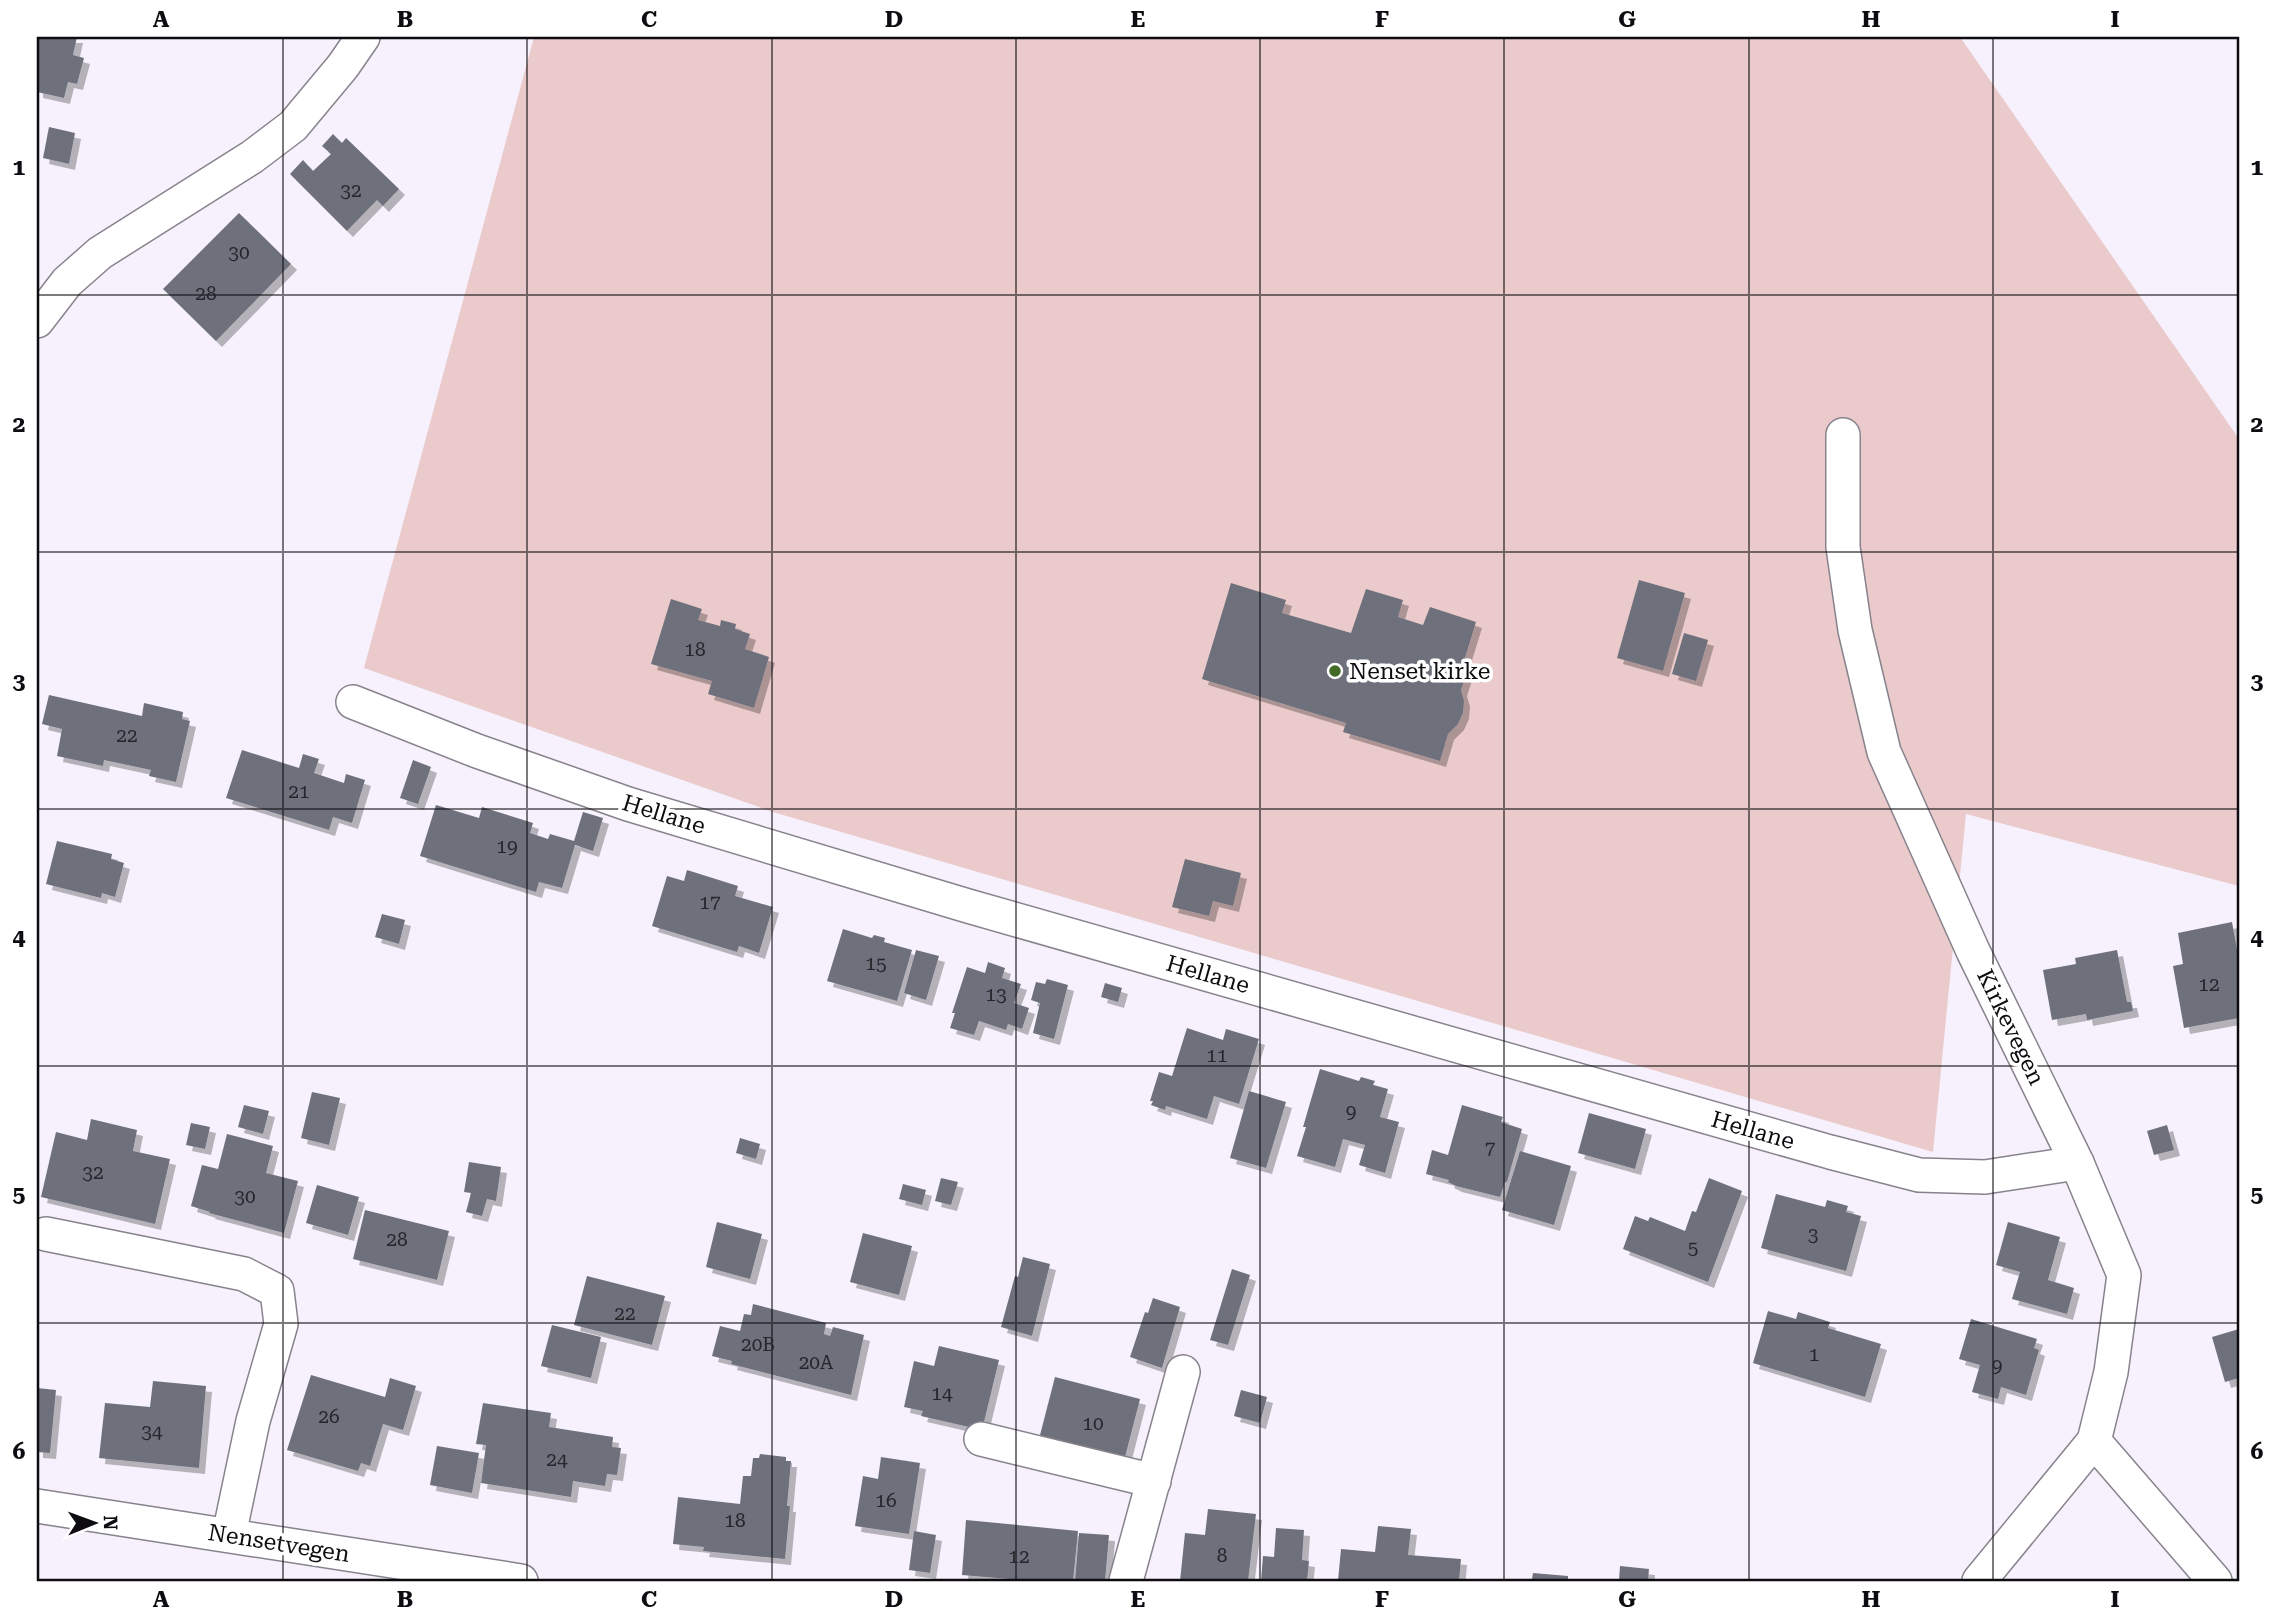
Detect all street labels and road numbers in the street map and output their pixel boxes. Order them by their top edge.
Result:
street label: Hellane [619,789,709,840]
street label: Hellane [1163,950,1253,999]
street label: Kirkevegen [1971,965,2050,1090]
street label: Hellane [1708,1106,1798,1155]
street label: Nensetvegen [206,1519,352,1568]

